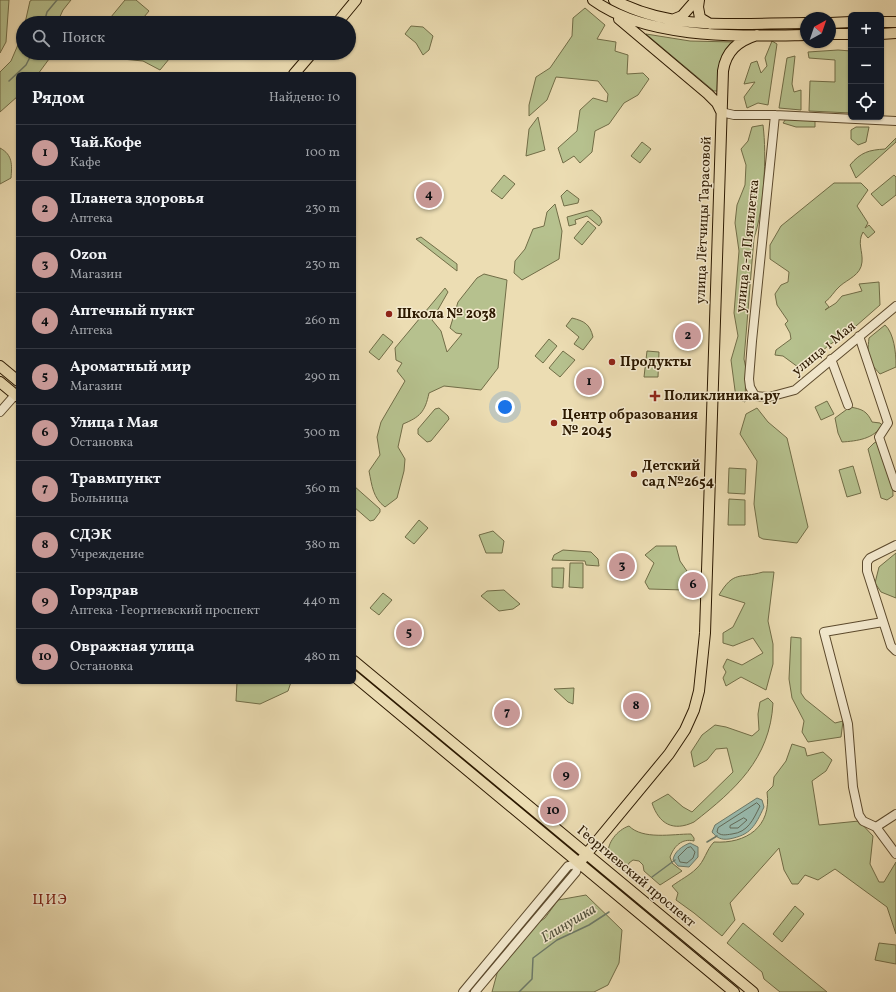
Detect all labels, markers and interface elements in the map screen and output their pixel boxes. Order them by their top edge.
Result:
north arrow [800,12,836,48]
map controls [848,12,884,120]
button: + [848,12,884,48]
search box [16,16,356,60]
icon: search [30,27,52,49]
text: Поиск [62,28,105,49]
button: − [848,48,884,84]
button: locate [848,84,884,120]
text: Рядом [32,87,85,110]
text: Найдено: 10 [269,89,340,107]
text: Чай.Кофе [70,133,142,154]
street label: улица Лётчицы Тарасовой [692,135,716,304]
text: 1 [42,144,48,162]
text: 100 m [305,144,340,162]
text: Кафе [70,154,101,172]
street label: улица 2-я Пятилетка [732,178,764,314]
pin: 4 [416,180,442,210]
text: Планета здоровья [70,189,204,210]
text: 2 [42,200,48,218]
text: 230 m [305,200,340,218]
text: Аптека [70,210,113,228]
text: Ozon [70,245,107,266]
text: 3 [42,256,48,274]
text: 230 m [305,256,340,274]
text: Магазин [70,266,122,284]
text: Аптечный пункт [70,301,194,322]
place label: Школа № 2038 [397,305,496,324]
marker: Школа № 2038 [384,309,394,319]
text: 4 [41,312,49,330]
text: 260 m [305,312,340,330]
street label: улица 1 Мая [788,317,860,381]
pin: 2 [675,321,701,351]
text: Аптека [70,322,113,340]
place label: Продукты [620,353,692,372]
text: Ароматный мир [70,357,191,378]
marker: Продукты [607,357,617,367]
pin: 1 [576,367,602,397]
text: 5 [42,368,48,386]
text: 290 m [304,368,340,386]
text: Магазин [70,378,122,396]
place label: Поликлиника.ру [664,387,780,406]
marker: Поликлиника.ру [649,390,661,402]
your location [495,397,515,417]
place label: Центр образования № 2045 [562,406,698,441]
text: Улица 1 Мая [70,413,158,434]
marker: Центр образования № 2045 [549,418,559,428]
text: 6 [41,424,49,442]
text: 300 m [304,424,340,442]
text: Остановка [70,434,133,452]
place label: Детский сад №2654 [642,457,715,492]
text: Травмпункт [70,469,161,490]
marker: Детский сад №2654 [629,469,639,479]
text: 7 [42,480,48,498]
text: 360 m [305,480,340,498]
text: Больница [70,490,129,508]
text: СДЭК [70,525,111,546]
text: 8 [41,536,49,554]
text: 380 m [305,536,340,554]
text: Учреждение [70,546,144,564]
pin: 3 [609,551,635,581]
pin: 6 [680,570,706,600]
text: Горздрав [70,581,138,602]
text: 9 [41,592,49,610]
text: 440 m [303,592,340,610]
text: Аптека · Георгиевский проспект [70,602,260,620]
pin: 5 [396,618,422,648]
text: Овражная улица [70,637,194,658]
text: 10 [38,648,52,666]
text: 480 m [304,648,340,666]
text: Остановка [70,658,133,676]
pin: 8 [623,691,649,721]
pin: 7 [494,698,520,728]
pin: 9 [553,760,579,790]
pin: 10 [540,796,566,826]
street label: Георгиевский проспект [572,821,700,933]
district label: ЦИЭ [32,890,68,911]
water label: Глинушка [537,899,601,949]

